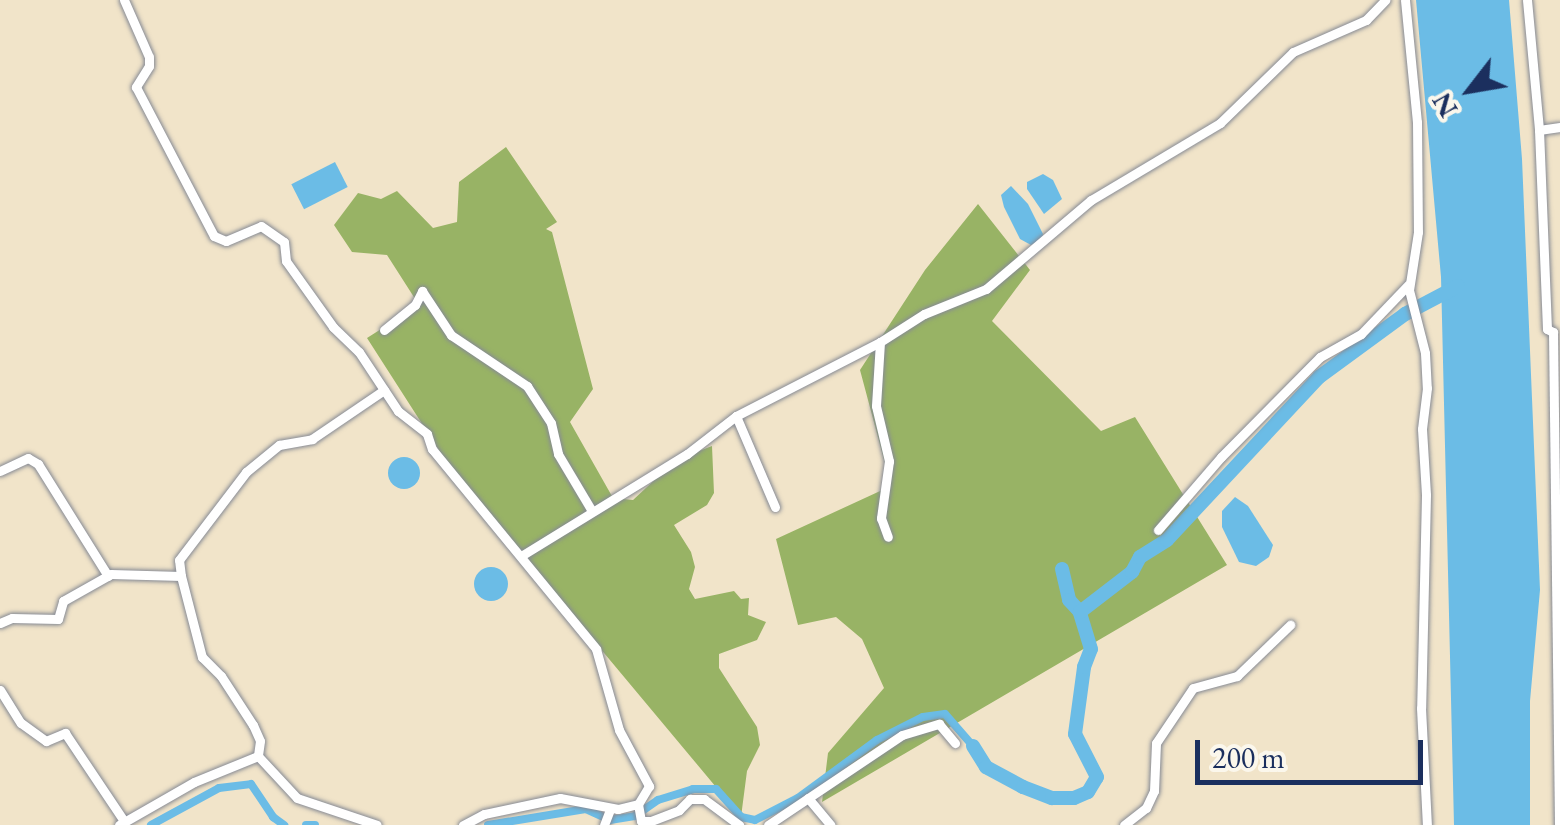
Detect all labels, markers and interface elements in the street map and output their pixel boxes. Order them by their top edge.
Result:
north arrow [1420,40,1520,140]
text: N [1423,86,1466,124]
scale bar [1200,720,1428,782]
text: 200 m [1212,738,1285,777]

